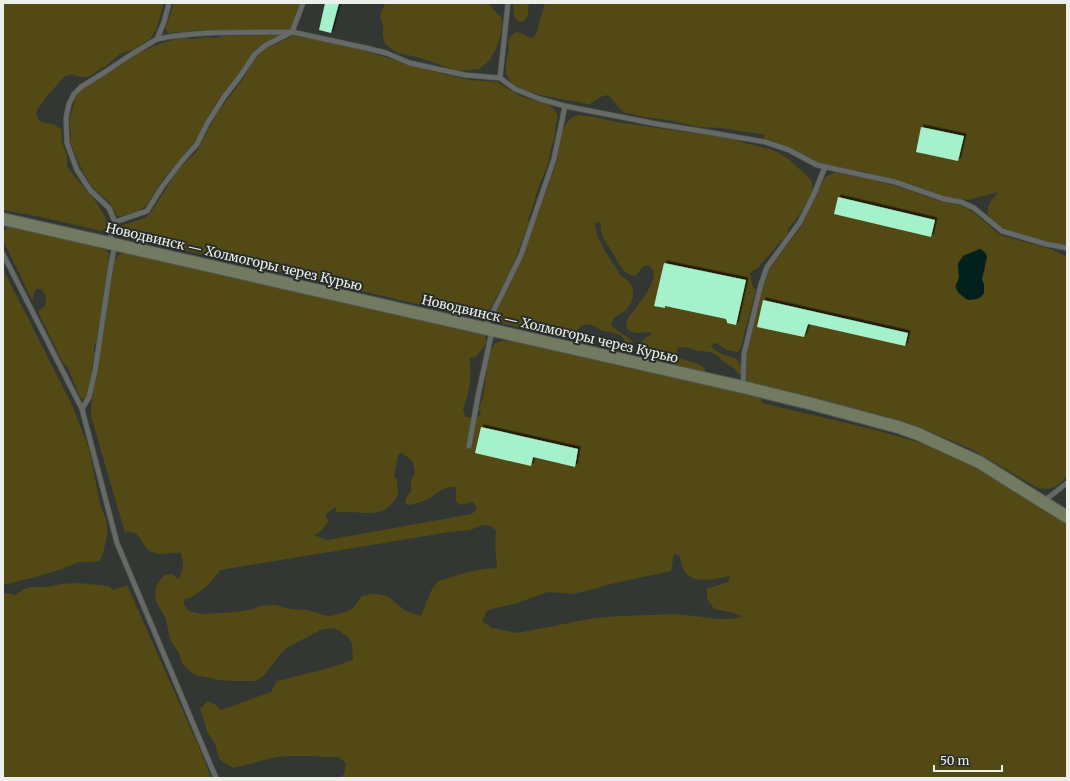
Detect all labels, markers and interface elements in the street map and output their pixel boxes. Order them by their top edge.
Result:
street label: Новодвинск — Холмогоры через Курью [104,219,364,295]
street label: Новодвинск — Холмогоры через Курью [420,291,680,367]
scale bar [934,747,1002,773]
text: 50 m [940,753,969,768]

